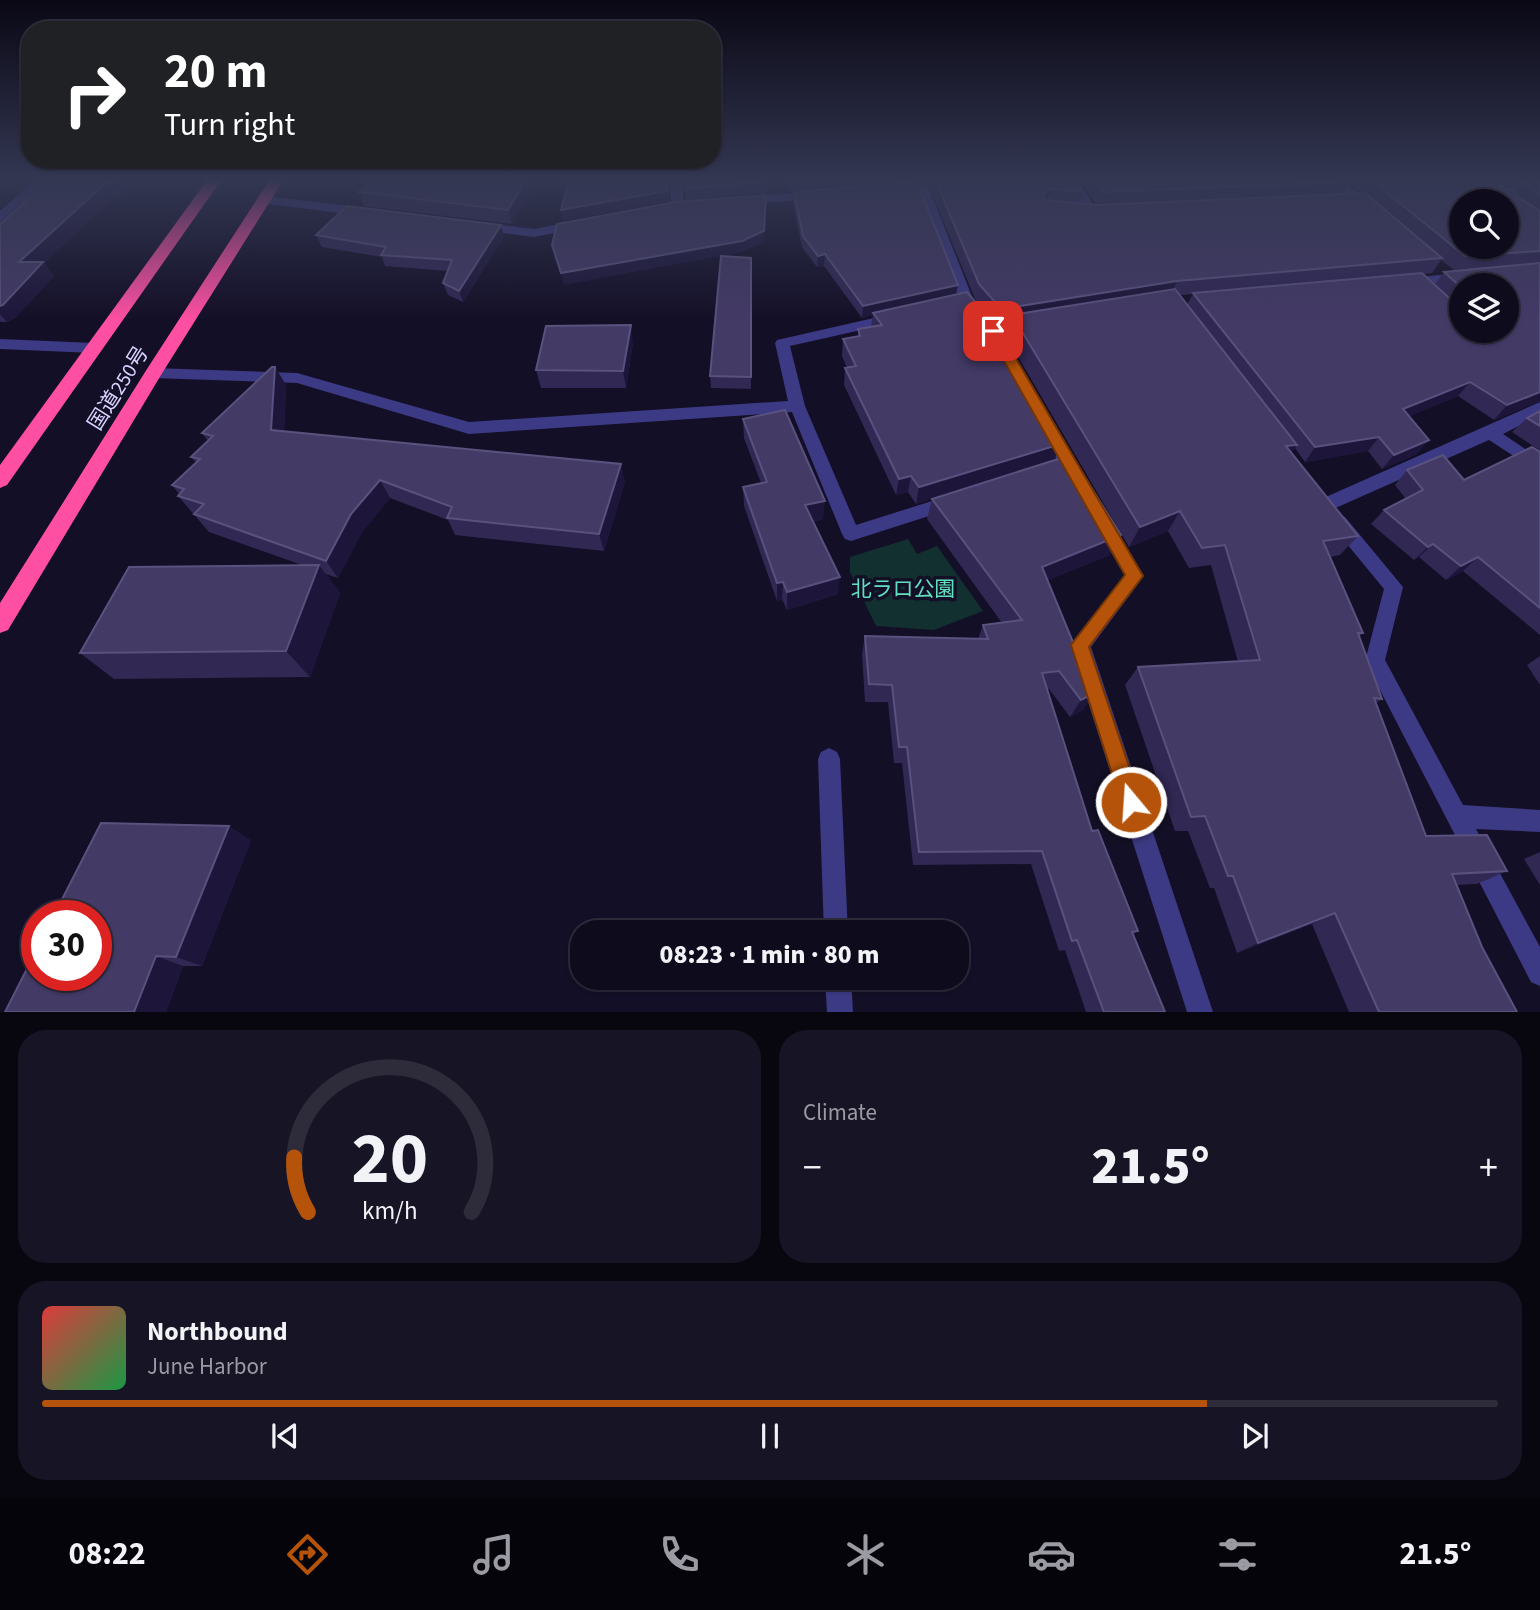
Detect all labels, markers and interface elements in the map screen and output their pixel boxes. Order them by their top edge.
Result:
text: 20 m [164,37,268,107]
icon: right [49,49,140,140]
text: Turn right [164,102,295,148]
map controls [1449,189,1519,343]
button: search [1449,189,1519,259]
button: layers [1449,273,1519,343]
pin [963,301,1023,361]
icon: arrive [974,312,1012,350]
street label: 国道250号 [80,340,156,436]
park label: 北ラロ公園 [851,574,956,604]
position arrow [1094,765,1168,839]
speed limit sign: 30 [21,900,112,991]
text: 08:23 · 1 min · 80 m [660,936,879,973]
text: Climate [803,1096,877,1129]
text: 20 [351,1108,428,1212]
text: 21.5° [1091,1130,1210,1204]
text: − [803,1141,822,1195]
text: + [1479,1141,1498,1195]
text: km/h [362,1193,417,1229]
text: Northbound [147,1313,288,1350]
text: June Harbor [147,1350,267,1383]
icon: previous [266,1417,304,1455]
icon: pause [751,1417,789,1455]
icon: next [1236,1417,1274,1455]
icon: directions [283,1530,332,1579]
icon: music [469,1530,518,1579]
icon: phone [655,1530,704,1579]
icon: climate [841,1530,890,1579]
icon: car [1027,1530,1076,1579]
icon: filters [1213,1530,1262,1579]
text: 08:22 [69,1531,146,1577]
text: 21.5° [1399,1531,1471,1577]

